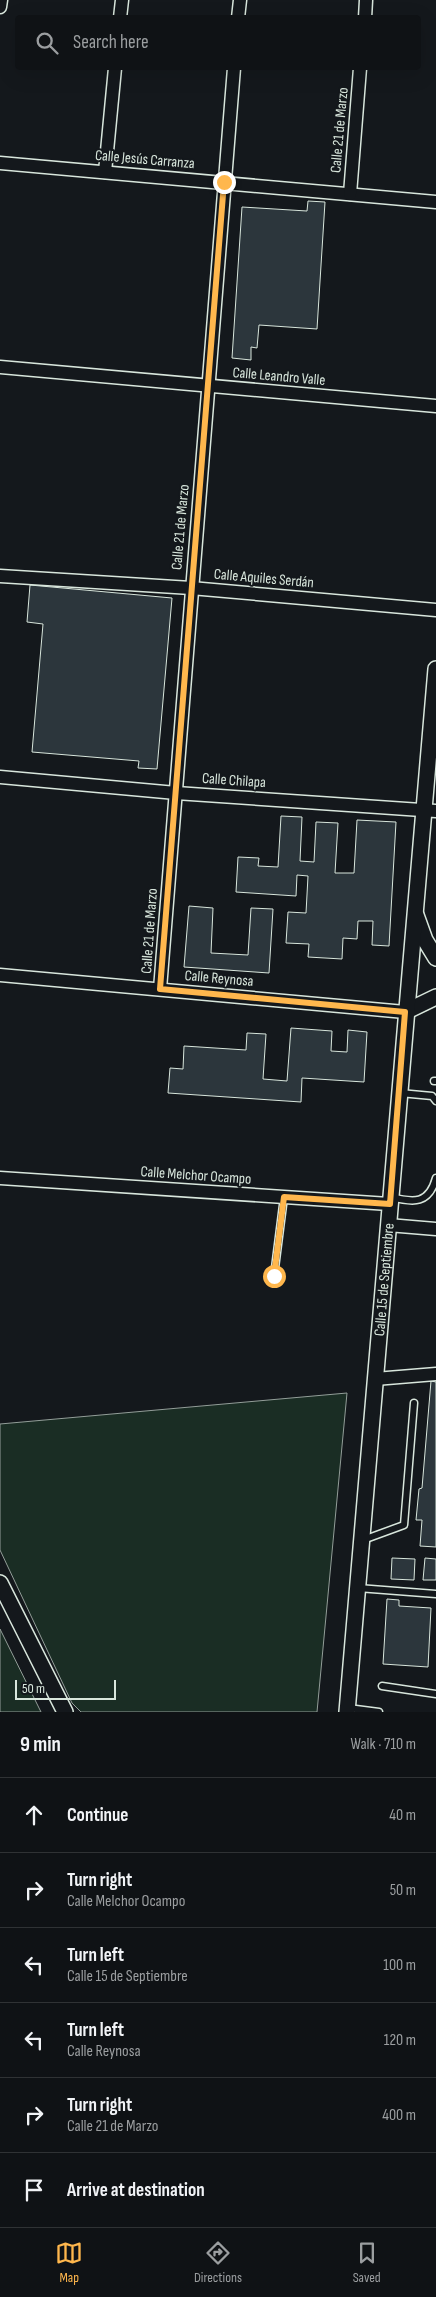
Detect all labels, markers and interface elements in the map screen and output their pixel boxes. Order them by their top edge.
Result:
search box [15,15,421,70]
icon: search [33,29,61,57]
text: Search here [73,31,149,54]
street label: Calle 21 de Marzo [326,87,353,174]
street label: Calle Jesús Carranza [94,146,196,173]
route end [213,171,236,194]
street label: Calle Leandro Valle [232,363,326,390]
street label: Calle 21 de Marzo [167,484,194,571]
street label: Calle Aquiles Serdán [213,565,315,592]
street label: Calle Chilapa [201,769,267,792]
street label: Calle 21 de Marzo [137,888,162,974]
street label: Calle Reynosa [184,966,254,991]
street label: Calle Melchor Ocampo [140,1162,252,1189]
street label: Calle 15 de Septiembre [370,1222,399,1337]
route start [263,1265,286,1288]
scale bar [15,1677,116,1700]
text: 50 m [22,1680,45,1697]
text: 9 min [20,1732,61,1757]
text: Walk · 710 m [350,1735,416,1754]
icon: ahead [20,1801,48,1829]
text: Continue [67,1804,128,1827]
text: 40 m [389,1806,416,1825]
text: Turn right [67,1869,132,1892]
icon: right [20,1876,48,1904]
text: 50 m [390,1881,416,1900]
text: Calle Melchor Ocampo [67,1892,185,1911]
text: Turn left [67,1944,124,1967]
icon: left [20,1951,48,1979]
text: 100 m [383,1956,416,1975]
text: Calle 15 de Septiembre [67,1967,188,1986]
text: Turn left [67,2019,124,2042]
icon: left [20,2026,48,2054]
text: 120 m [384,2031,416,2050]
text: Calle Reynosa [67,2042,141,2061]
text: Turn right [67,2094,132,2117]
icon: right [20,2101,48,2129]
text: 400 m [382,2106,416,2125]
text: Calle 21 de Marzo [67,2117,158,2136]
icon: arrive [20,2176,48,2204]
text: Arrive at destination [67,2179,205,2202]
tab: Map [55,2239,83,2286]
tab: Directions [194,2239,242,2286]
tab: Saved [353,2239,381,2286]

